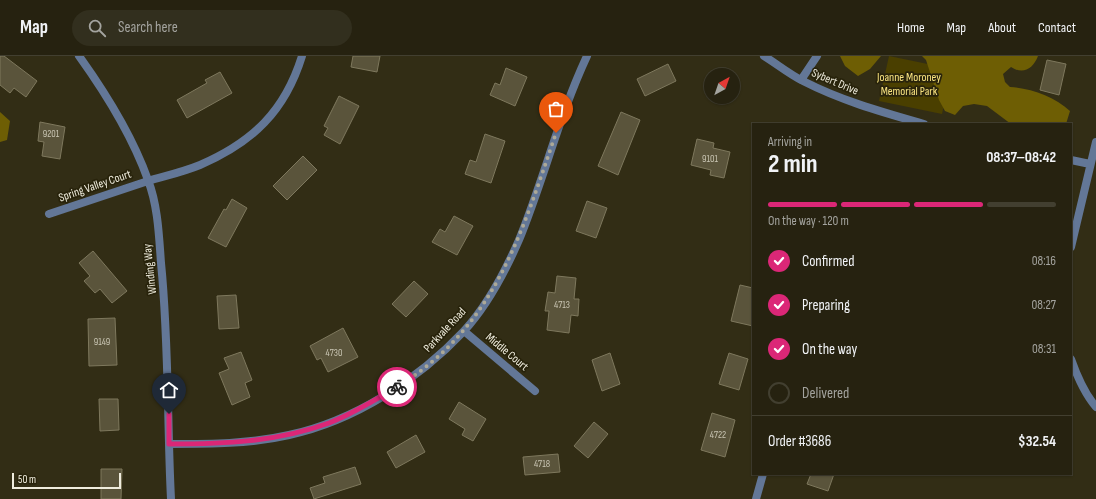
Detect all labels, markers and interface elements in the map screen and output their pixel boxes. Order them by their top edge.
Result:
search box [72,10,352,46]
text: Map [20,16,48,39]
icon: search [86,17,108,39]
text: Search here [118,18,178,37]
text: Home [897,19,925,36]
text: Map [947,19,966,36]
text: About [988,19,1016,36]
text: Contact [1038,19,1076,36]
street label: Sybert Drive [809,65,861,99]
north arrow [704,68,740,104]
map controls [704,68,740,104]
park label: Joanne Moroney Memorial Park [876,70,941,99]
pin [539,92,573,133]
icon: bag [545,98,567,120]
house number: 9201 [43,128,60,140]
text: Arriving in [768,134,812,150]
text: 08:37–08:42 [986,148,1056,167]
text: 2 min [768,149,818,180]
house number: 9101 [702,153,718,165]
street label: Spring Valley Court [57,166,134,205]
text: On the way · 120 m [768,213,849,229]
street label: Winding Way [140,243,160,295]
icon: check [768,250,790,272]
text: Confirmed [802,252,855,271]
text: 08:16 [1032,253,1056,269]
icon: check [768,294,790,316]
text: Preparing [802,296,850,315]
text: 08:27 [1031,297,1056,313]
house number: 4713 [554,299,570,311]
street label: Parkvale Road [421,305,469,355]
street label: Middle Court [483,330,532,374]
house number: 9149 [94,336,110,348]
icon: check [768,338,790,360]
text: On the way [802,340,857,359]
text: 08:31 [1032,341,1056,357]
house number: 4730 [326,347,342,359]
courier [377,367,417,407]
pin [152,373,186,414]
icon: bike [386,376,408,398]
icon: home [158,379,180,401]
text: Delivered [802,384,849,403]
house number: 4722 [710,429,726,441]
text: Order #3686 [768,432,831,451]
text: $32.54 [1018,432,1056,451]
house number: 4718 [534,458,550,470]
scale bar [12,471,121,490]
text: 50 m [18,473,36,486]

